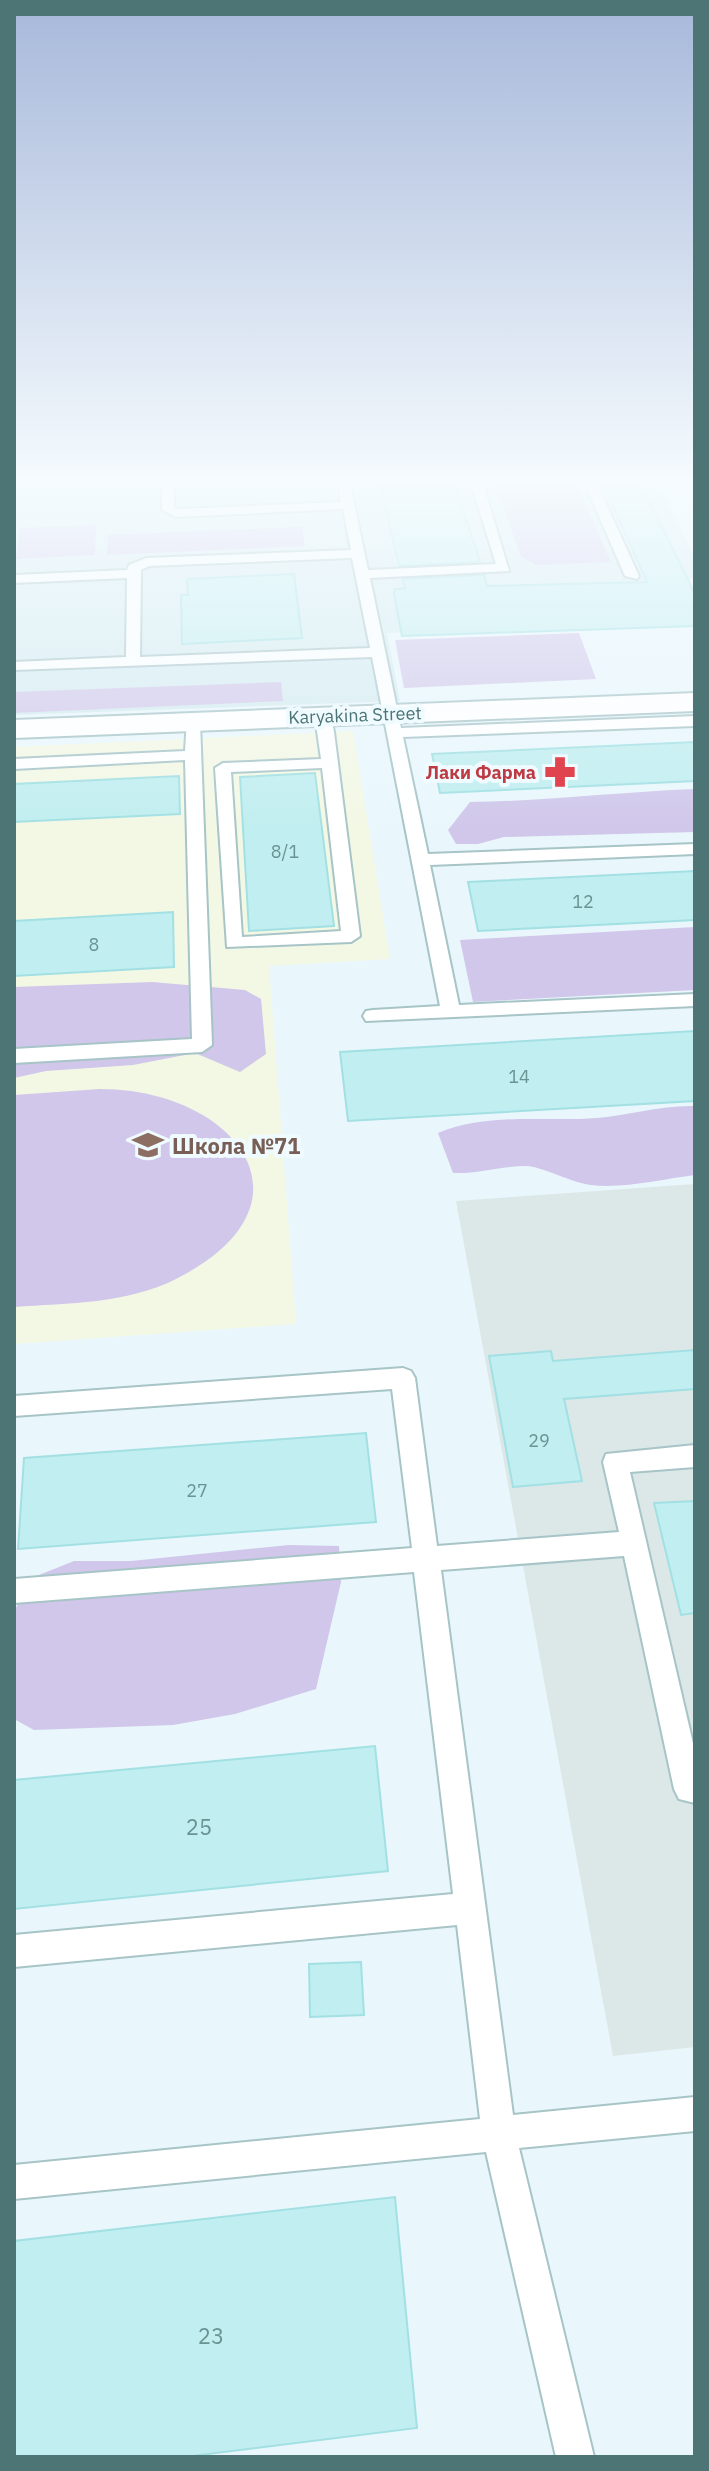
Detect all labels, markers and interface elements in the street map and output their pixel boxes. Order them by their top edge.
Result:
street label: Karyakina Street [288,701,422,729]
pharmacy icon: Лаки Фарма [543,755,577,789]
place label: Лаки Фарма [426,761,536,784]
house number: 8/1 [271,840,299,863]
house number: 12 [572,890,594,913]
house number: 8 [89,933,99,956]
house number: 14 [508,1065,530,1088]
school or university icon: Школа №71 [131,1128,165,1162]
place label: Школа №71 [172,1131,301,1160]
house number: 29 [528,1429,550,1452]
house number: 27 [186,1479,208,1502]
house number: 25 [186,1812,212,1841]
house number: 23 [198,2321,224,2350]

